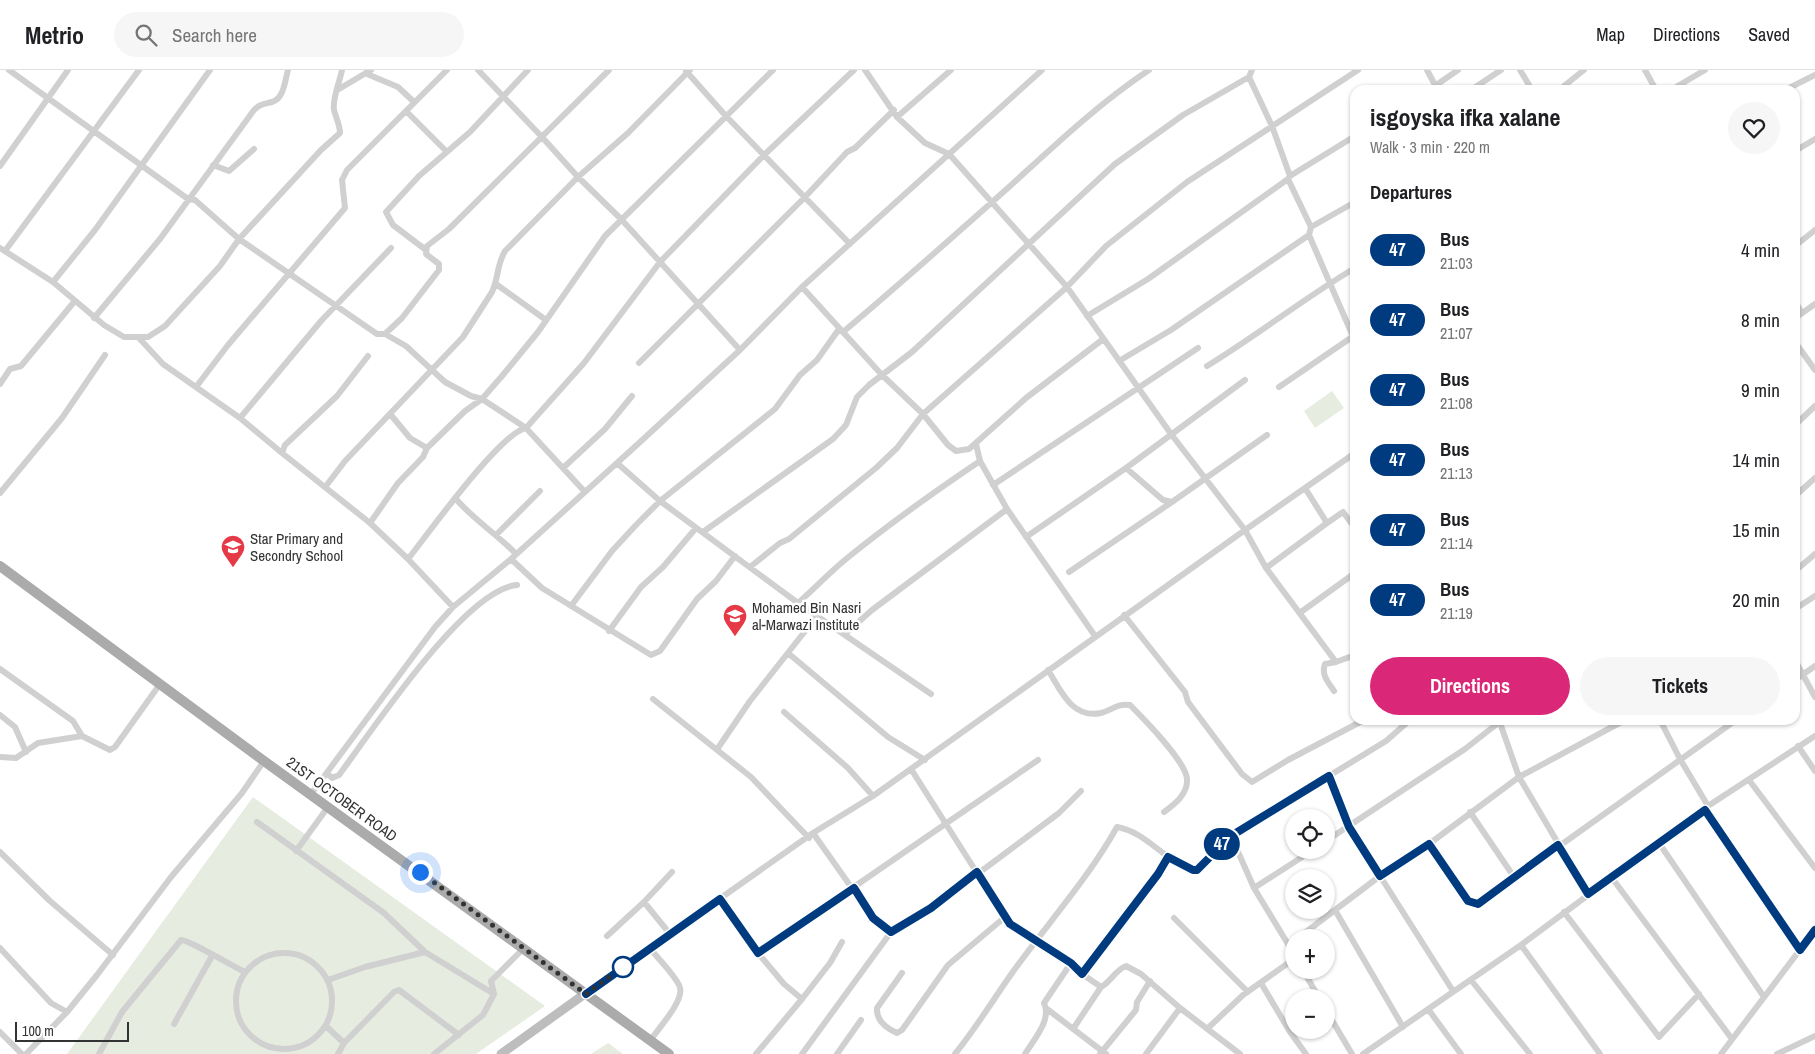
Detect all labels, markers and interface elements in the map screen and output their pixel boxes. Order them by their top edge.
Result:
search box [114,12,464,57]
text: Metrio [25,19,84,51]
icon: search [132,21,160,49]
text: Search here [172,22,257,48]
text: Map [1596,22,1625,47]
text: Directions [1653,22,1720,47]
text: Saved [1748,22,1790,47]
text: isgoyska ifka xalane [1370,101,1560,133]
button: heart [1728,102,1780,154]
text: Walk · 3 min · 220 m [1370,136,1490,158]
text: Departures [1370,179,1452,205]
text: Bus [1440,226,1469,252]
text: 47 [1389,237,1406,262]
text: 4 min [1741,237,1780,263]
text: 21:03 [1440,252,1473,274]
text: Bus [1440,296,1469,322]
text: 47 [1389,307,1406,332]
text: 8 min [1741,307,1780,333]
text: 21:07 [1440,322,1473,344]
text: Bus [1440,366,1469,392]
text: 47 [1389,377,1406,402]
text: 9 min [1741,377,1780,403]
text: 21:08 [1440,392,1473,414]
text: Bus [1440,436,1469,462]
text: 47 [1389,447,1406,472]
text: 14 min [1732,447,1780,473]
text: 21:13 [1440,462,1473,484]
text: Bus [1440,506,1469,532]
text: 47 [1389,517,1406,542]
text: 15 min [1732,517,1780,543]
place label: Star Primary and Secondry School [250,528,343,566]
text: 21:14 [1440,532,1473,554]
school or university icon: Star Primary and Secondry School [220,534,246,568]
text: Bus [1440,576,1469,602]
text: 47 [1389,587,1406,612]
text: 20 min [1732,587,1780,613]
place label: Mohamed Bin Nasri al-Marwazi Institute [752,597,861,635]
text: 21:19 [1440,602,1473,624]
school or university icon: Mohamed Bin Nasri al-Marwazi Institute [722,603,748,637]
button: Directions [1370,657,1570,715]
button: Tickets [1580,657,1780,715]
street label: 21ST OCTOBER ROAD [282,752,402,846]
map controls [1285,809,1335,1039]
button: locate [1285,809,1335,859]
line badge: 47 [1200,828,1244,860]
text: 47 [1214,831,1230,856]
your location [408,860,433,885]
button: layers [1285,869,1335,919]
button: + [1285,929,1335,979]
unlabelled marker [612,956,634,978]
button: − [1285,989,1335,1039]
scale bar [15,1019,129,1042]
text: 100 m [22,1022,54,1040]

